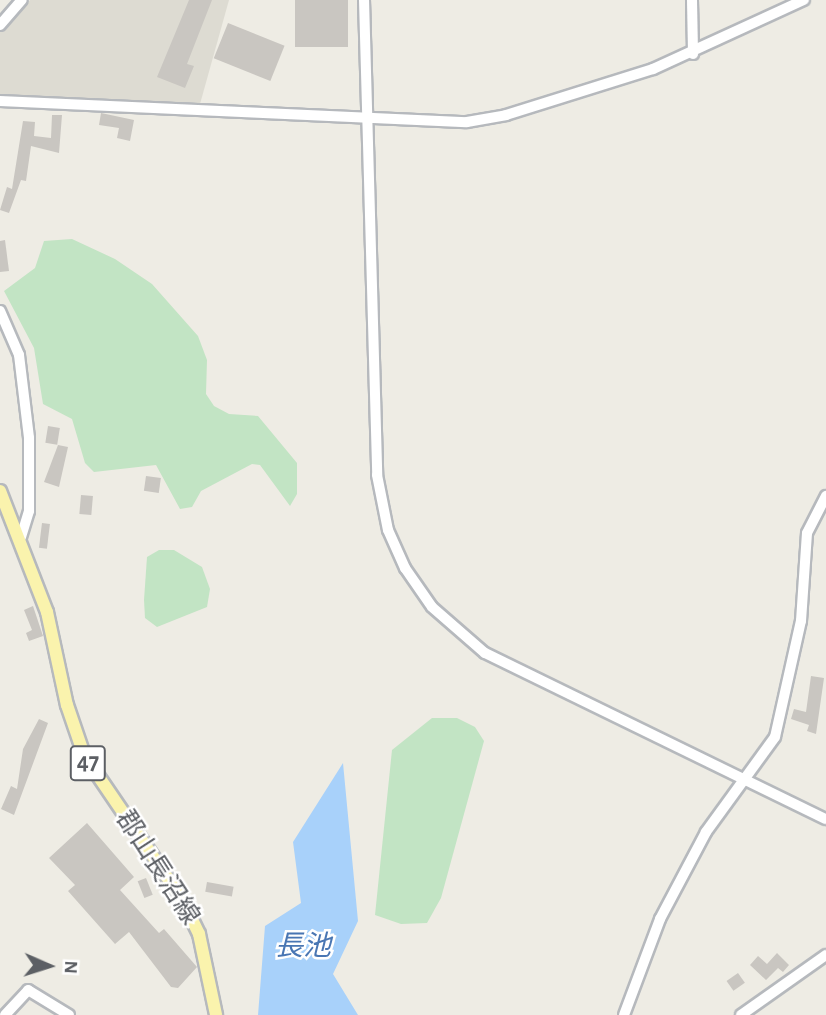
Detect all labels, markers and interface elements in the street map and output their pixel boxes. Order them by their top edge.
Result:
road number: 47 [69,742,107,784]
street label: 郡山長沼線 [109,805,205,931]
water label: 長池 [275,930,331,964]
north arrow [14,931,84,1001]
text: N [61,960,80,974]

